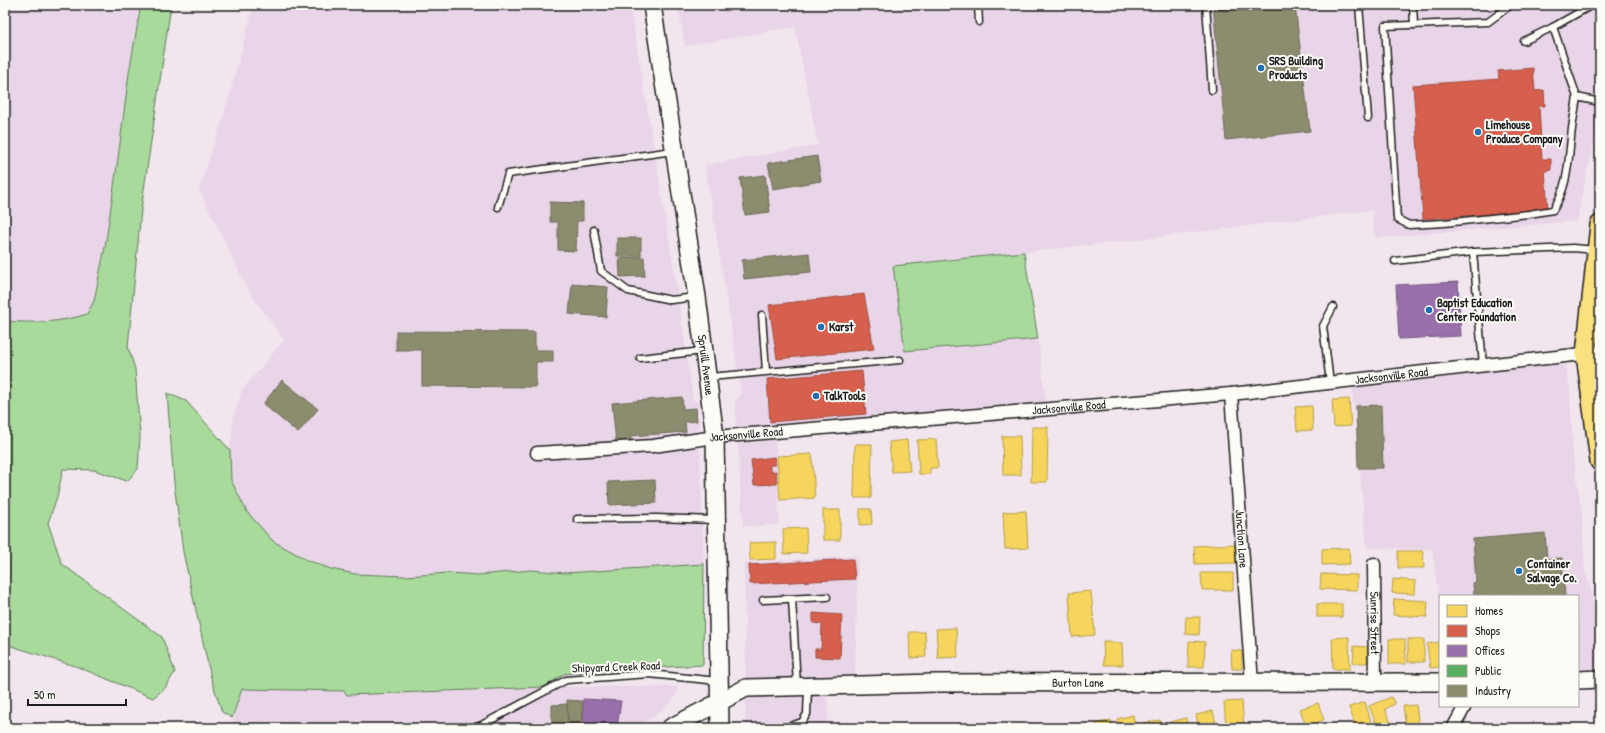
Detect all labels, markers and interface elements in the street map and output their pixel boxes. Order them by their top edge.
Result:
place label: SRS Building Products [1269,52,1324,83]
marker: SRS Building Products [1256,63,1266,73]
place label: Limehouse Produce Company [1486,116,1563,148]
marker: Limehouse Produce Company [1473,127,1483,137]
place label: Baptist Education Center Foundation [1437,294,1517,325]
marker: Baptist Education Center Foundation [1424,305,1434,315]
place label: Karst [829,318,854,335]
marker: Karst [816,322,826,332]
street label: Spruill Avenue [694,333,719,397]
street label: Jacksonville Road [1354,363,1429,388]
place label: TalkTools [823,387,866,404]
marker: TalkTools [811,391,821,401]
street label: Jacksonville Road [1031,395,1107,419]
street label: Jacksonville Road [708,422,784,446]
street label: Junction Lane [1231,509,1253,569]
place label: Container Salvage Co. [1527,555,1577,587]
marker: Container Salvage Co. [1514,566,1524,576]
street label: Sunrise Street [1366,591,1384,656]
legend [1439,595,1579,707]
text: Homes [1475,602,1503,619]
text: Shops [1475,622,1501,639]
text: Offices [1475,642,1505,659]
street label: Shipyard Creek Road [572,656,661,677]
text: Public [1475,662,1501,679]
street label: Burton Lane [1052,674,1104,691]
scale bar [28,681,126,707]
text: Industry [1475,682,1511,699]
text: 50 m [34,686,55,703]

